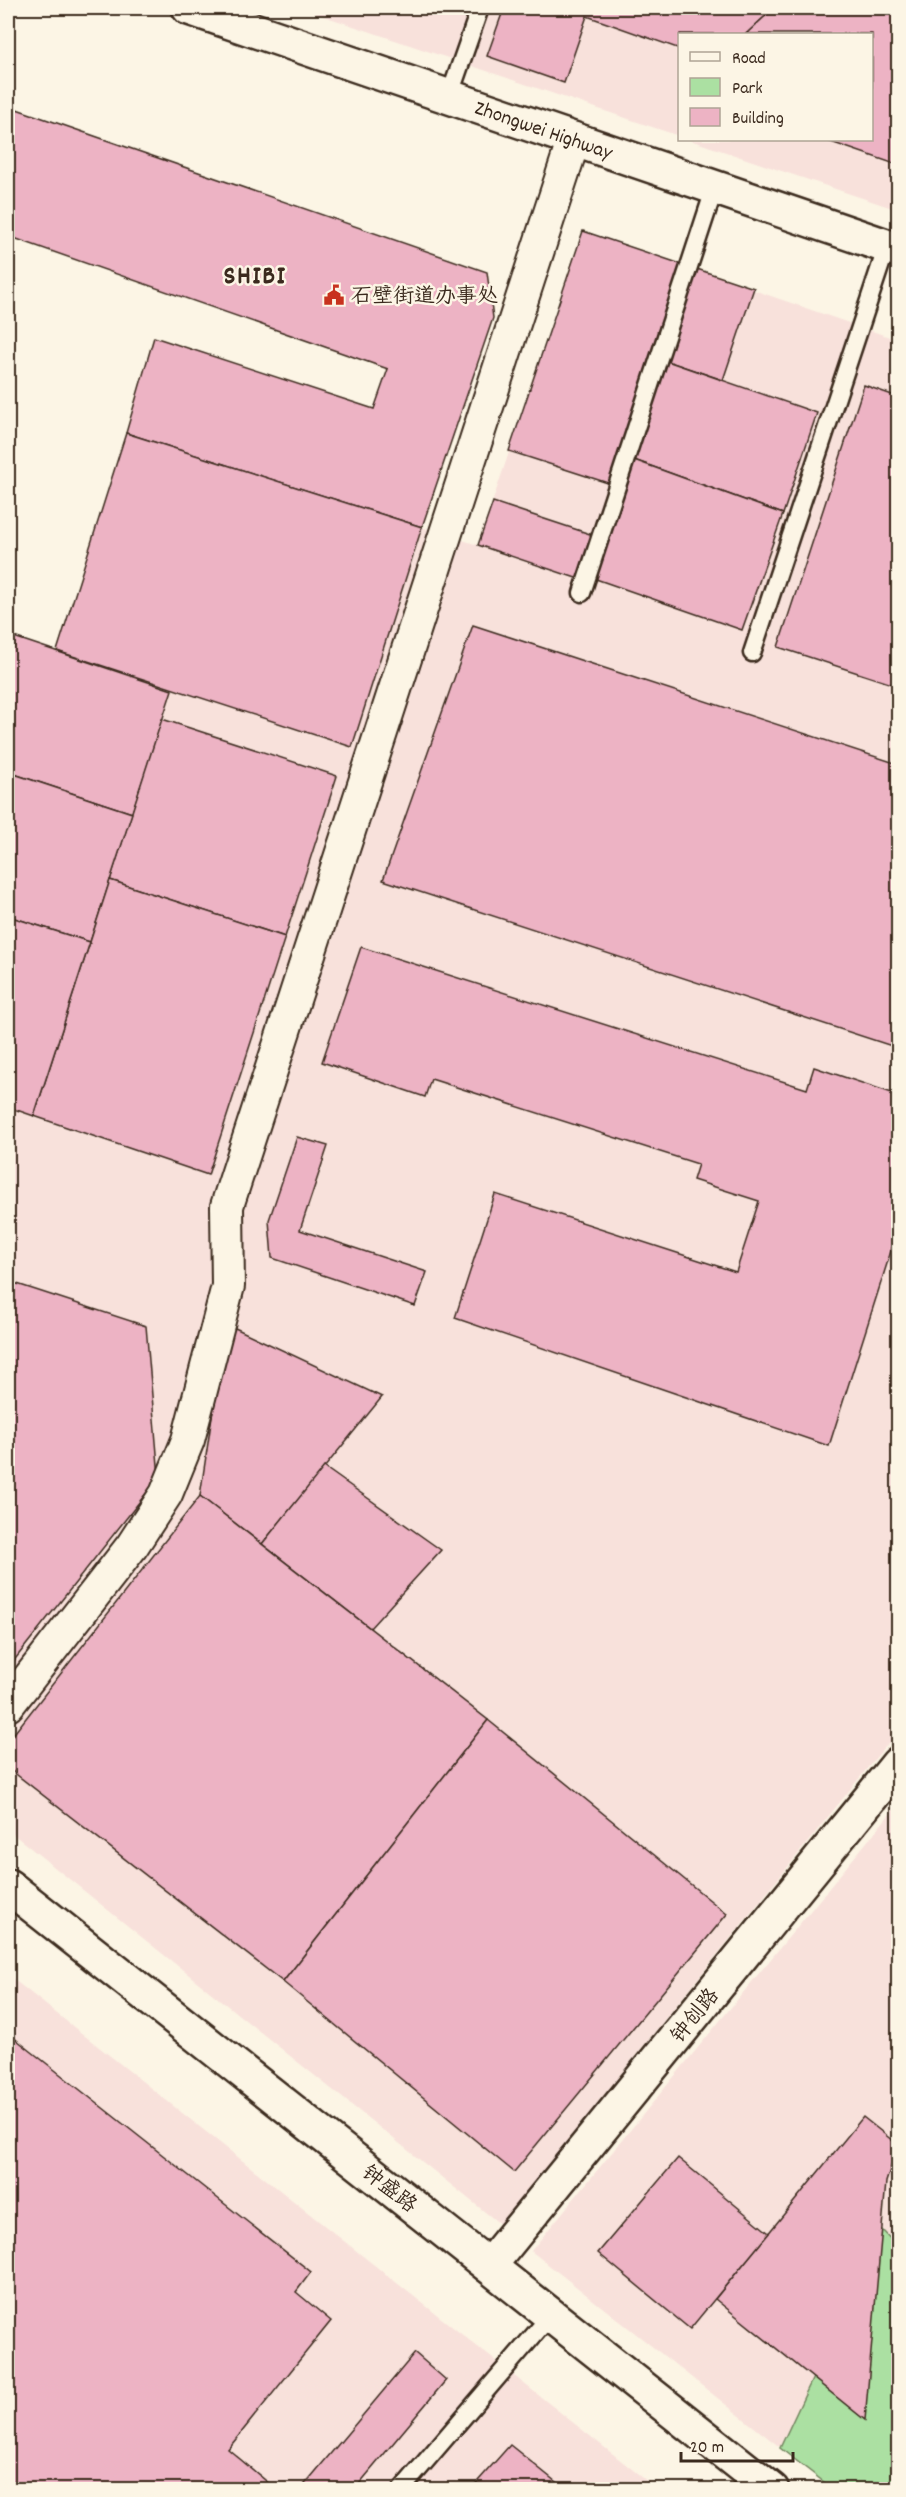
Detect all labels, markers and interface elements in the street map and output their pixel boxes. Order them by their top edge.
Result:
legend [678,33,873,141]
text: Road [732,47,766,72]
text: Park [732,77,763,102]
street label: Zhongwei Highway [470,95,616,170]
text: Building [732,107,784,132]
district label: SHIBI [224,258,286,297]
public building icon: 石壁街道办事处 [322,283,346,307]
place label: 石壁街道办事处 [351,283,498,313]
street label: 钟创路 [665,1983,728,2051]
street label: 钟盛路 [354,2159,422,2222]
scale bar [681,2425,794,2463]
text: 20 m [690,2436,724,2461]

